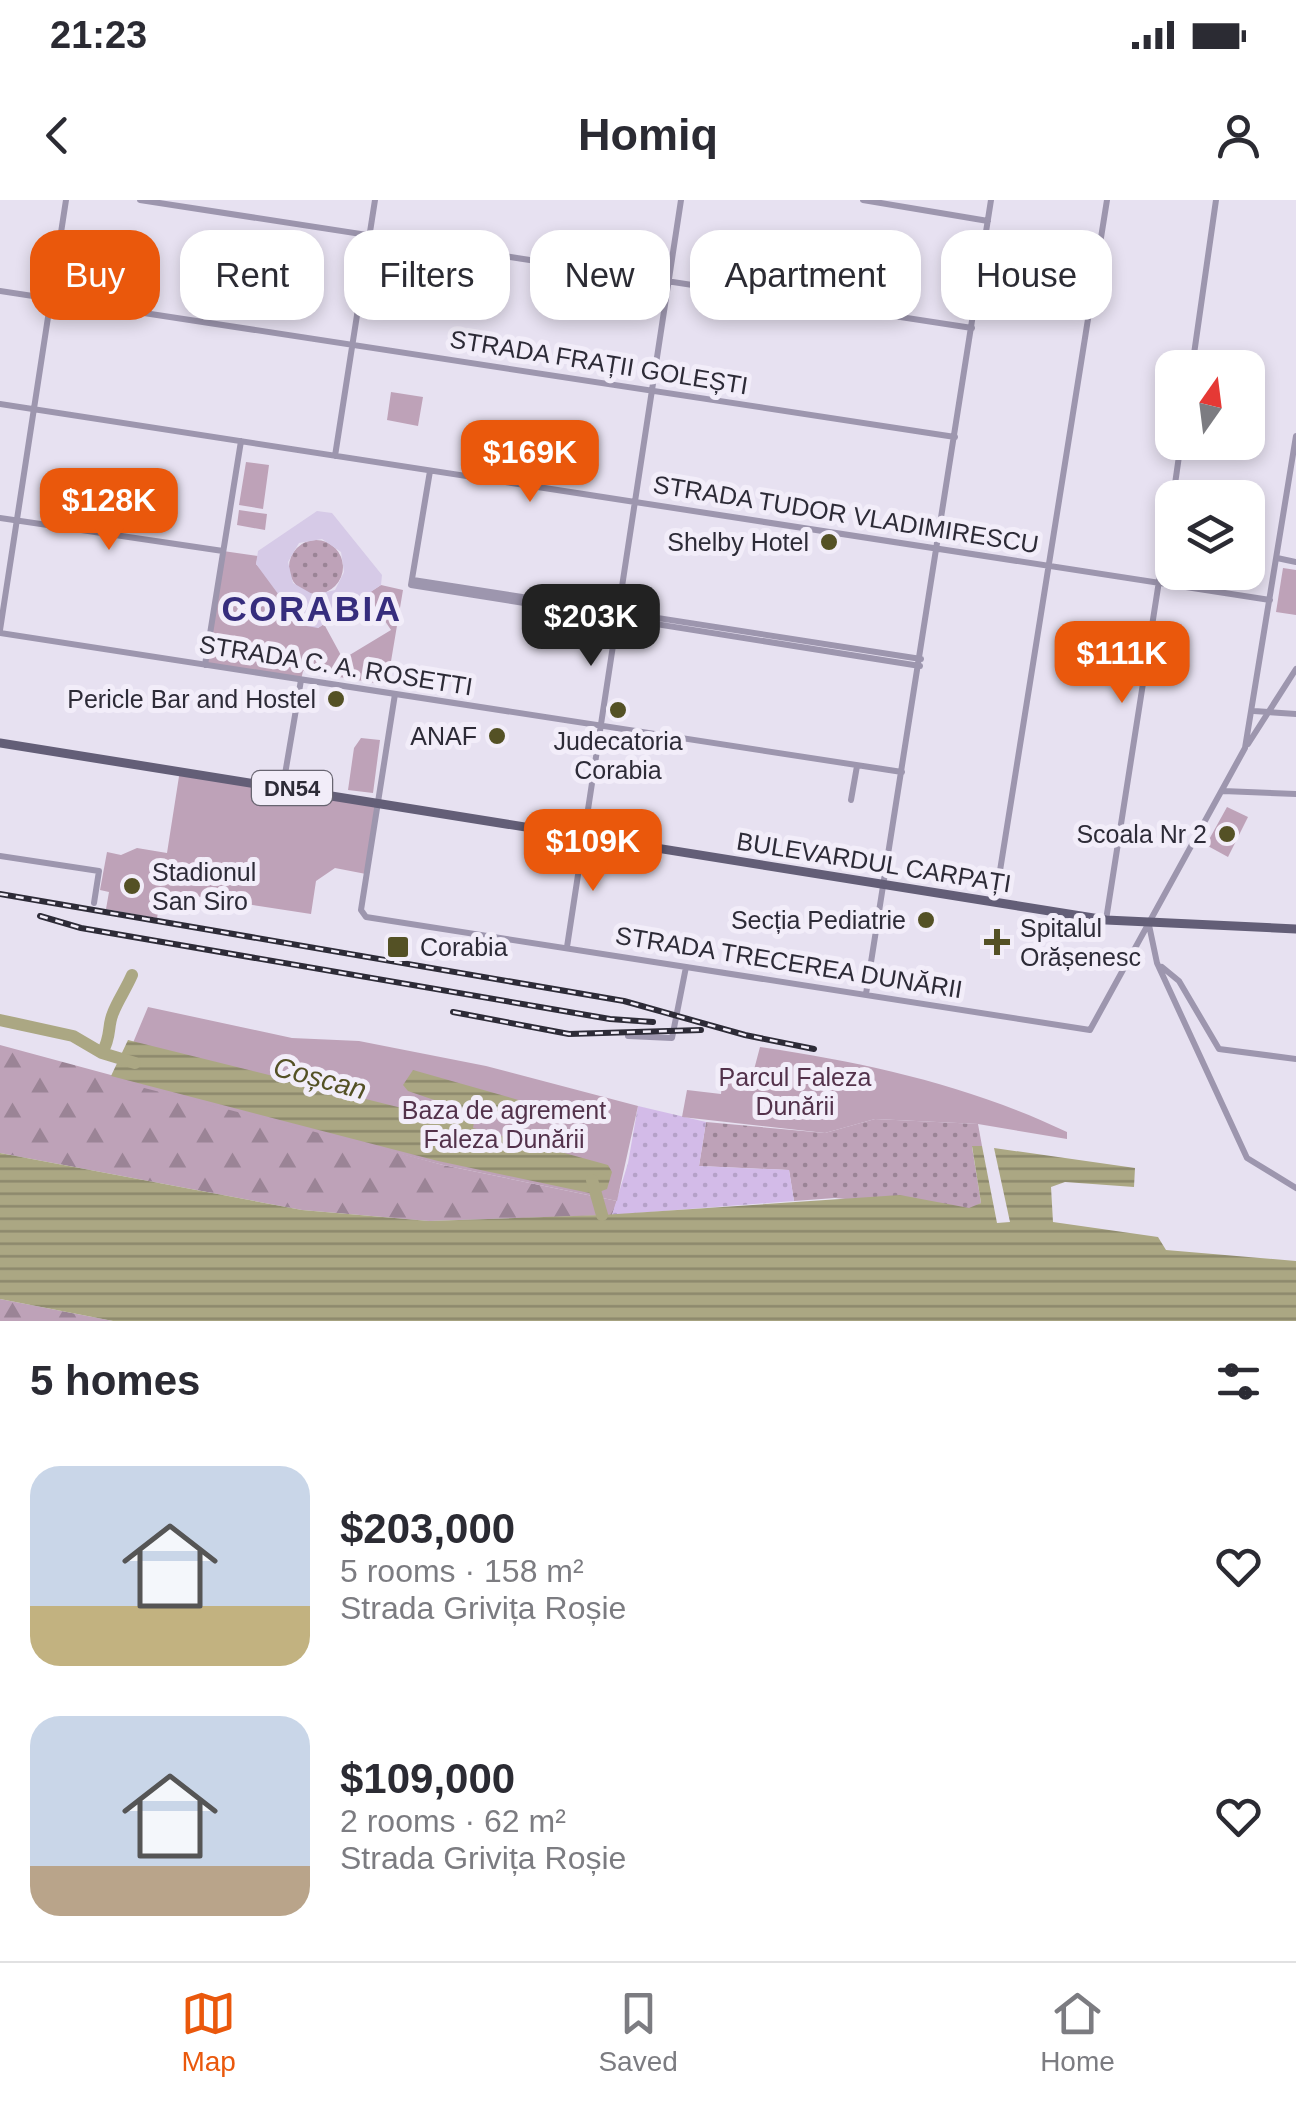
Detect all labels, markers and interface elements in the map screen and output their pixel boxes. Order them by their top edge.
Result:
text: 21:23 [50,14,147,56]
icon: back [30,108,85,163]
icon: person [1211,108,1266,163]
text: Homiq [578,109,718,160]
chip: Buy [30,230,160,320]
chip: Rent [180,230,324,320]
chip: Filters [344,230,510,320]
chip: New [530,230,670,320]
chip: Apartment [690,230,921,320]
chip: House [941,230,1112,320]
street label: STRADA FRAȚII GOLEȘTI [448,325,750,399]
north arrow [1155,350,1265,460]
map controls [1155,350,1265,590]
pin: $169K [460,420,600,505]
text: $169K [483,434,577,470]
pin: $128K [39,468,179,553]
street label: STRADA TUDOR VLADIMIRESCU [651,470,1041,558]
button: layers [1155,480,1265,590]
text: $128K [62,482,156,518]
place label: Shelby Hotel [667,528,809,556]
marker: Shelby Hotel [818,531,840,553]
pin: $203K [521,584,661,669]
district label: CORABIA [222,589,402,628]
text: $203K [544,598,638,634]
pin: $111K [1052,621,1192,706]
street label: STRADA C. A. ROSETTI [197,630,475,700]
text: $111K [1077,635,1167,671]
place label: Pericle Bar and Hostel [67,685,316,713]
marker: Pericle Bar and Hostel [325,688,347,710]
marker: Judecatoria Corabia [607,699,629,721]
place label: ANAF [410,722,477,750]
marker: ANAF [486,725,508,747]
place label: Judecatoria Corabia [553,727,683,784]
road number: DN54 [252,771,332,805]
pin: $109K [523,809,663,894]
place label: Scoala Nr 2 [1076,820,1207,848]
text: $109K [546,823,640,859]
marker: Scoala Nr 2 [1216,823,1238,845]
street label: BULEVARDUL CARPAȚI [735,826,1013,898]
place label: Stadionul San Siro [152,858,256,915]
marker: Stadionul San Siro [121,875,143,897]
place label: Secția Pediatrie [731,906,906,934]
marker: Secția Pediatrie [915,909,937,931]
place label: Spitalul Orășenesc [1020,914,1141,971]
street label: STRADA TRECEREA DUNĂRII [613,921,965,1003]
marker: Spitalul Orășenesc [984,929,1010,955]
place label: Corabia [420,933,508,961]
marker: Corabia [385,934,411,960]
water label: Coșcan [270,1051,370,1105]
park label: Parcul Faleza Dunării [719,1063,872,1120]
park label: Baza de agrement Faleza Dunării [402,1096,606,1153]
icon: filters [1211,1354,1266,1409]
text: 5 homes [30,1357,200,1404]
text: $203,000 [340,1505,515,1552]
icon: home [110,1506,230,1626]
icon: heart [1211,1539,1266,1594]
text: 5 rooms · 158 m² [340,1553,584,1589]
text: Strada Grivița Roșie [340,1590,626,1626]
text: $109,000 [340,1755,515,1802]
icon: home [110,1756,230,1876]
icon: heart [1211,1789,1266,1844]
text: 2 rooms · 62 m² [340,1803,566,1839]
text: Strada Grivița Roșie [340,1840,626,1876]
tab: Map [181,1986,236,2078]
tab: Saved [598,1986,678,2078]
tab: Home [1040,1986,1115,2078]

